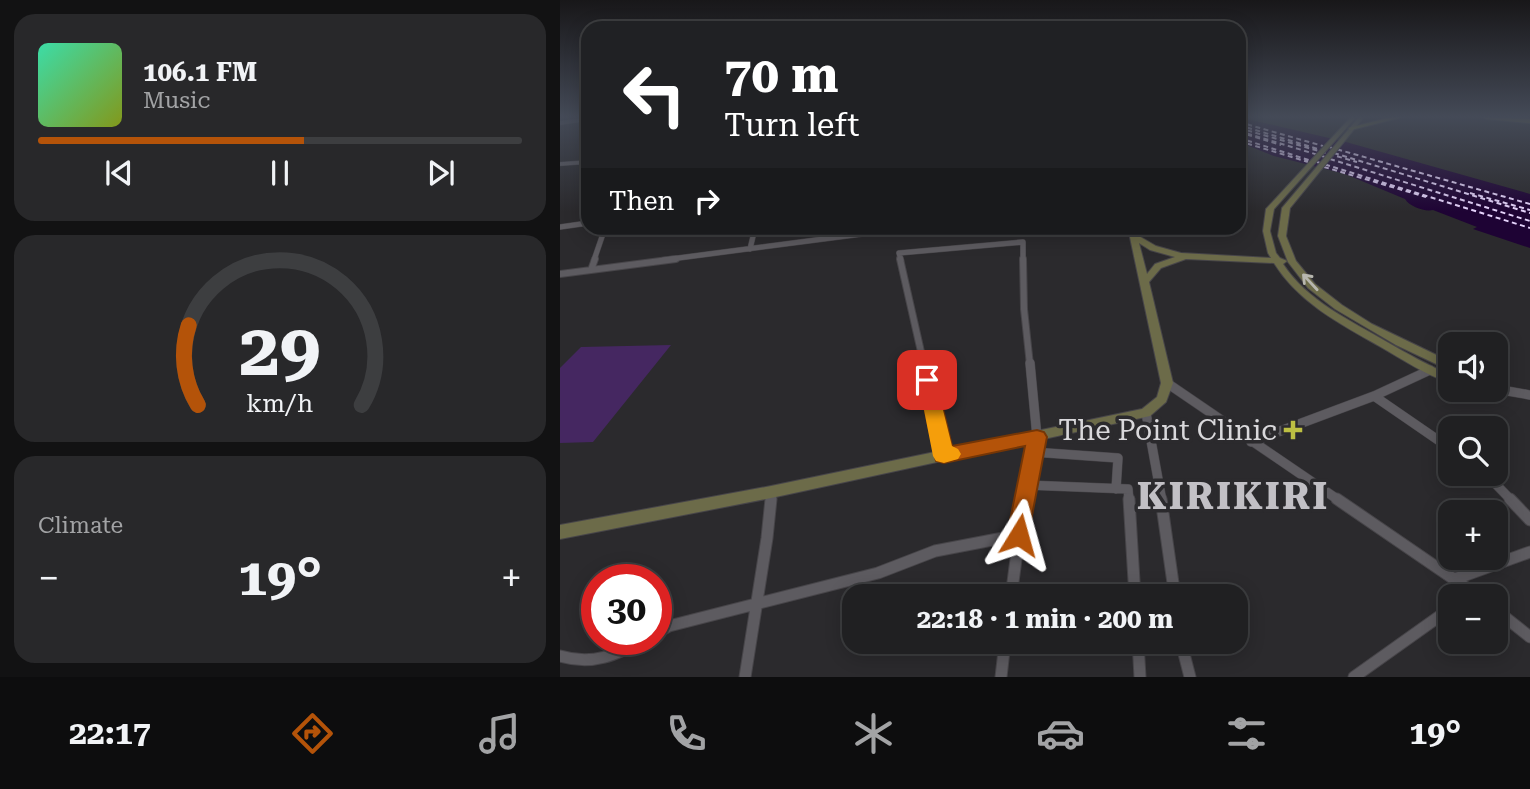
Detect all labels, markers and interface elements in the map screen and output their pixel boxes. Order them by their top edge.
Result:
text: 70 m [724,47,839,104]
icon: left [609,49,700,140]
text: 106.1 FM [143,57,257,87]
text: Music [143,87,210,114]
text: Turn left [724,106,859,144]
icon: previous [100,154,138,192]
icon: pause [261,154,299,192]
icon: next [422,154,460,192]
icon: right [688,182,726,220]
text: Then [609,186,674,216]
one-way arrow [1301,274,1318,291]
text: 29 [239,308,321,393]
map controls [1438,332,1508,654]
button: sound [1438,332,1508,402]
pin [897,350,957,410]
icon: arrive [908,361,946,399]
text: km/h [247,388,313,417]
place label: The Point Clinic [1058,414,1277,447]
button: search [1438,416,1508,486]
marker: The Point Clinic [1283,420,1303,440]
district label: KIRIKIRI [1137,474,1329,518]
position arrow [982,498,1056,572]
button: + [1438,500,1508,570]
text: Climate [38,512,123,539]
text: 19° [238,547,322,608]
text: − [38,556,59,600]
text: + [501,556,522,600]
speed limit sign: 30 [581,564,672,655]
button: − [1438,584,1508,654]
text: 22:18 · 1 min · 200 m [917,604,1173,634]
icon: directions [288,709,337,758]
icon: music [475,709,524,758]
icon: phone [662,709,711,758]
icon: climate [849,709,898,758]
icon: car [1036,709,1085,758]
icon: filters [1222,709,1271,758]
text: 22:17 [69,714,151,752]
text: 19° [1409,714,1461,752]

